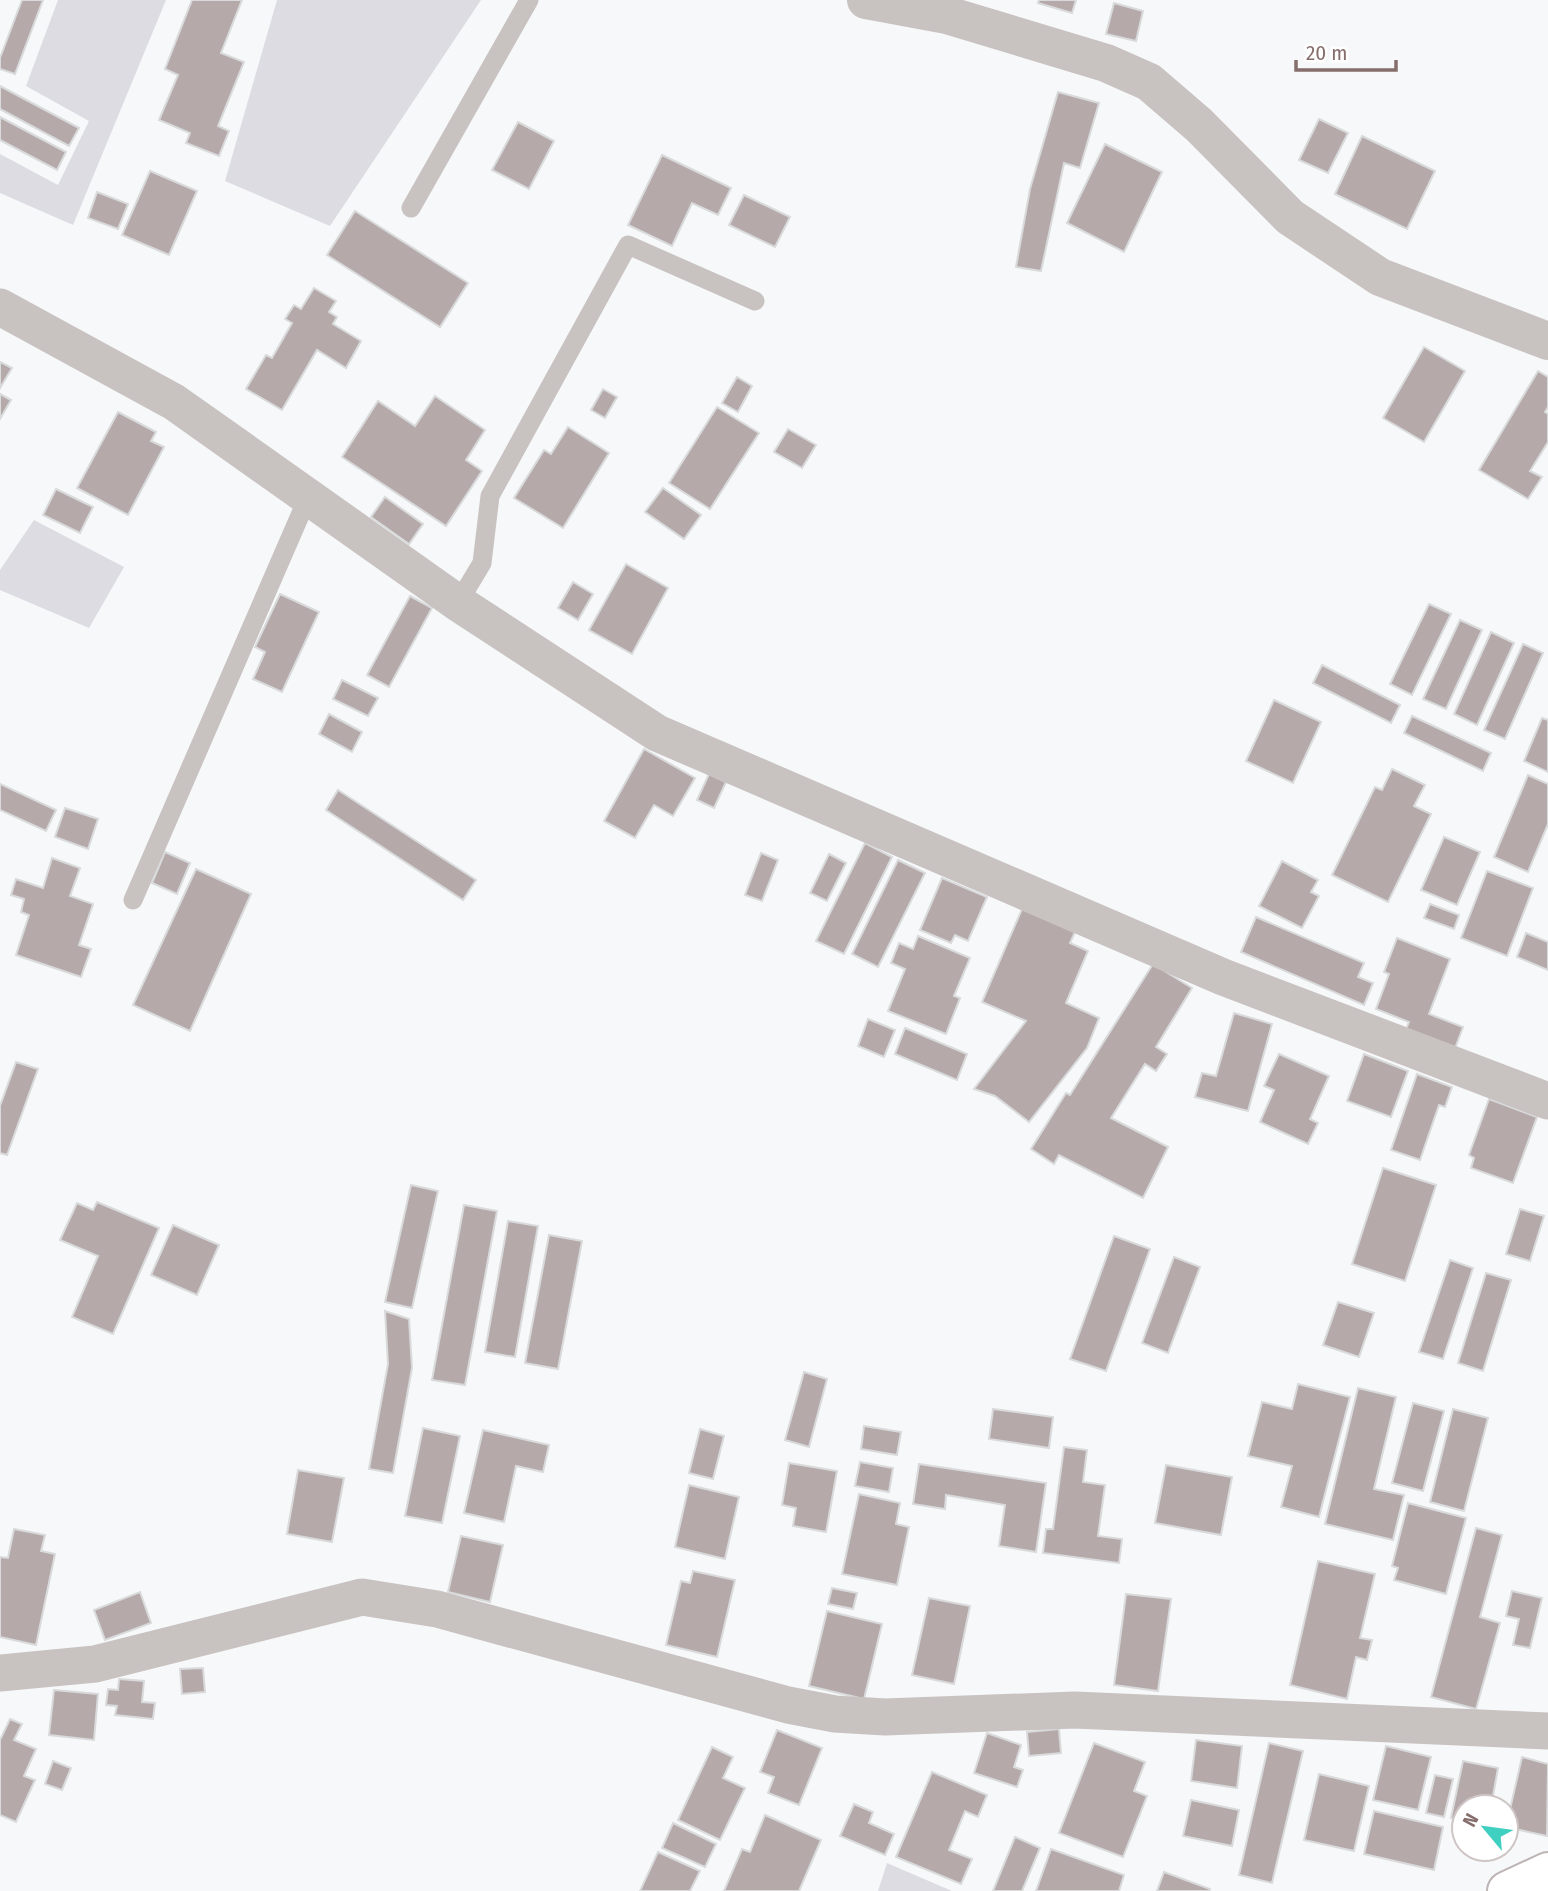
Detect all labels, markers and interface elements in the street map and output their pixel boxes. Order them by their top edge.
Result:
scale bar [1296,28,1396,72]
text: 20 m [1306,40,1347,66]
north arrow [1450,1793,1520,1863]
text: N [1458,1809,1483,1831]

